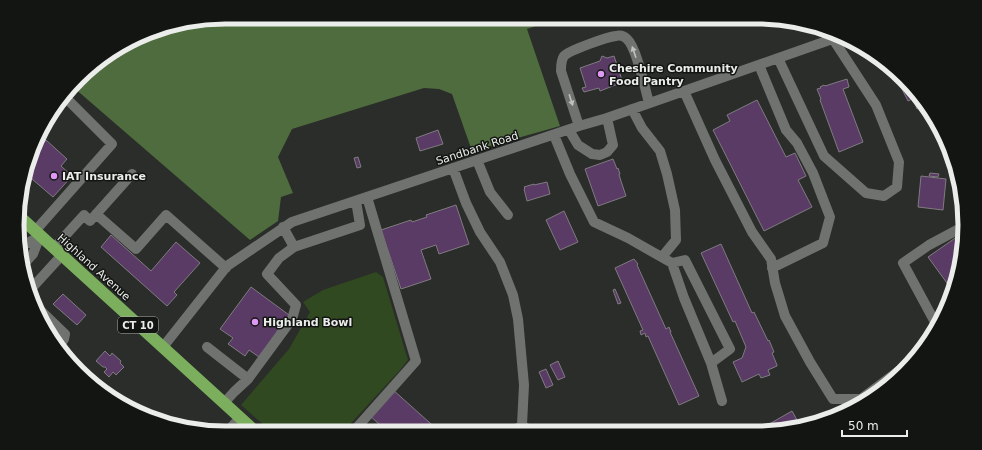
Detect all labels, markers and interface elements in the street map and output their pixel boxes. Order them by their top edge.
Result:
one-way arrow [631,46,637,58]
place label: Cheshire Community Food Pantry [609,62,738,88]
marker: Cheshire Community Food Pantry [596,69,606,79]
one-way arrow [568,94,574,106]
street label: Sandbank Road [434,129,520,168]
place label: IAT Insurance [62,170,146,183]
marker: IAT Insurance [49,171,59,181]
street label: Highland Avenue [55,231,133,304]
place label: Highland Bowl [263,316,352,329]
road number: CT 10 [118,317,158,333]
marker: Highland Bowl [250,317,260,327]
scale bar [842,412,907,438]
text: 50 m [848,419,879,433]

